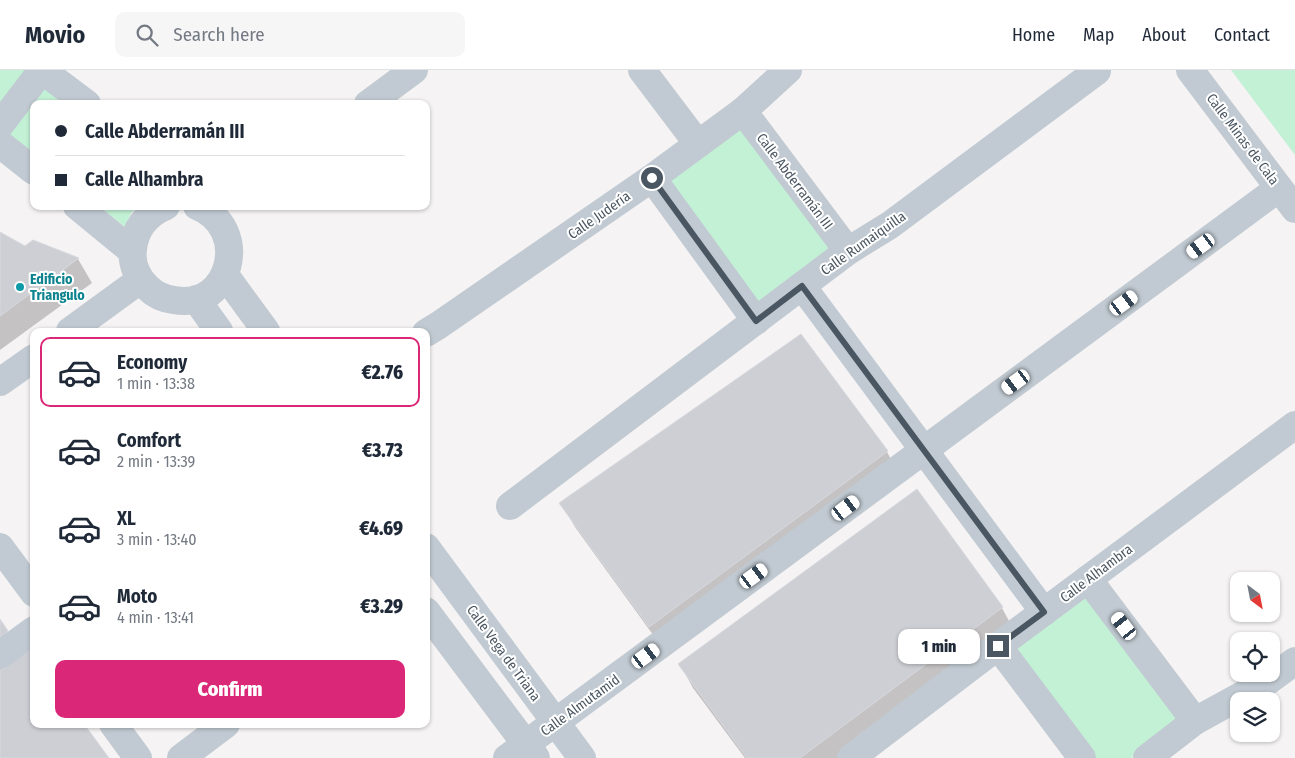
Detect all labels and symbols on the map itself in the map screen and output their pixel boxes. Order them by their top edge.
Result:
street label: Calle Minas de Cala [1203,90,1283,188]
street label: Calle Abderramán III [753,130,836,233]
route start [641,167,663,189]
street label: Calle Judería [565,188,634,243]
street label: Calle Rumaiquilla [818,208,909,279]
car [1184,231,1217,261]
place label: Edificio Triangulo [30,271,85,304]
marker: Edificio Triangulo [14,281,26,293]
car [1107,288,1140,318]
car [999,367,1032,397]
car [829,493,862,523]
street label: Calle Alhambra [1057,541,1136,606]
car [737,561,770,591]
north arrow [1230,572,1280,622]
street label: Calle Vega de Triana [463,602,544,705]
car [1108,610,1139,642]
callout: 1 min [898,628,980,664]
route end [987,635,1009,657]
car [629,641,662,671]
street label: Calle Almutamid [537,671,623,740]

